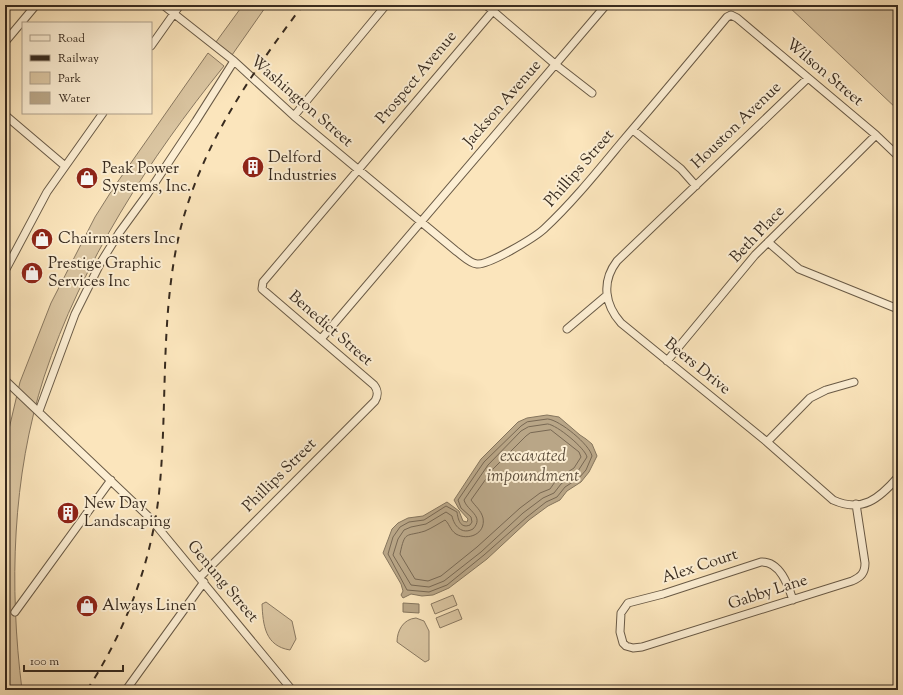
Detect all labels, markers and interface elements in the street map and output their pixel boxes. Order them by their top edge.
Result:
legend [22,22,152,114]
street label: Prospect Avenue [371,26,463,130]
text: Road [58,30,85,48]
street label: Wilson Street [780,34,868,113]
text: Railway [58,50,99,68]
street label: Washington Street [244,51,358,154]
street label: Jackson Avenue [458,55,547,153]
text: Park [58,70,81,88]
street label: Houston Avenue [687,77,787,175]
text: Water [58,90,91,108]
street label: Phillips Street [540,125,621,213]
place label: Delford Industries [268,147,337,188]
building icon: Delford Industries [240,154,266,180]
place label: Peak Power Systems, Inc. [102,158,191,199]
shop icon: Peak Power Systems, Inc. [74,165,100,191]
street label: Beth Place [725,201,791,269]
shop icon: Chairmasters Inc [29,226,55,252]
place label: Chairmasters Inc [58,228,175,251]
place label: Prestige Graphic Services Inc [48,253,161,294]
shop icon: Prestige Graphic Services Inc [19,260,45,286]
street label: Benedict Street [283,286,378,373]
street label: Beers Drive [659,333,735,401]
street label: Phillips Street [238,433,323,518]
water label: excavated impoundment [487,445,579,489]
place label: New Day Landscaping [84,493,171,534]
building icon: New Day Landscaping [55,500,81,526]
street label: Genung Street [181,536,264,628]
street label: Alex Court [659,544,741,590]
street label: Gabby Lane [725,569,811,617]
shop icon: Always Linen [74,593,100,619]
place label: Always Linen [102,595,197,618]
scale bar [24,647,123,673]
text: 100 m [30,653,59,671]

